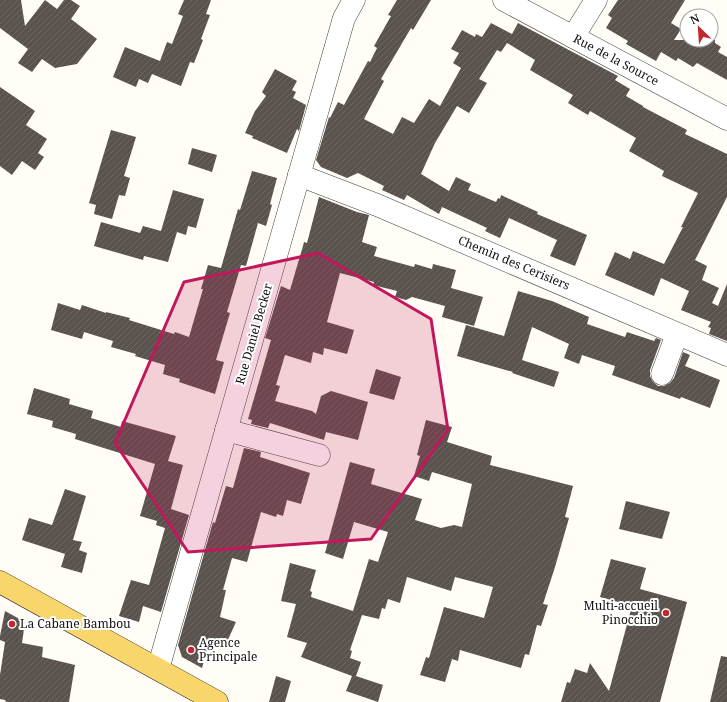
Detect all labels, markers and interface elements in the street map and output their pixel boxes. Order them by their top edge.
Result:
north arrow [679,8,719,48]
text: N [687,10,702,27]
street label: Rue de la Source [570,30,662,89]
street label: Chemin des Cerisiers [456,231,573,294]
street label: Rue Daniel Becker [231,281,276,386]
place label: Multi-accueil Pinocchio [583,597,658,628]
marker: Multi-accueil Pinocchio [661,608,671,618]
place label: La Cabane Bambou [20,615,131,632]
marker: La Cabane Bambou [7,619,17,629]
place label: Agence Principale [199,634,258,665]
marker: Agence Principale [186,645,196,655]

